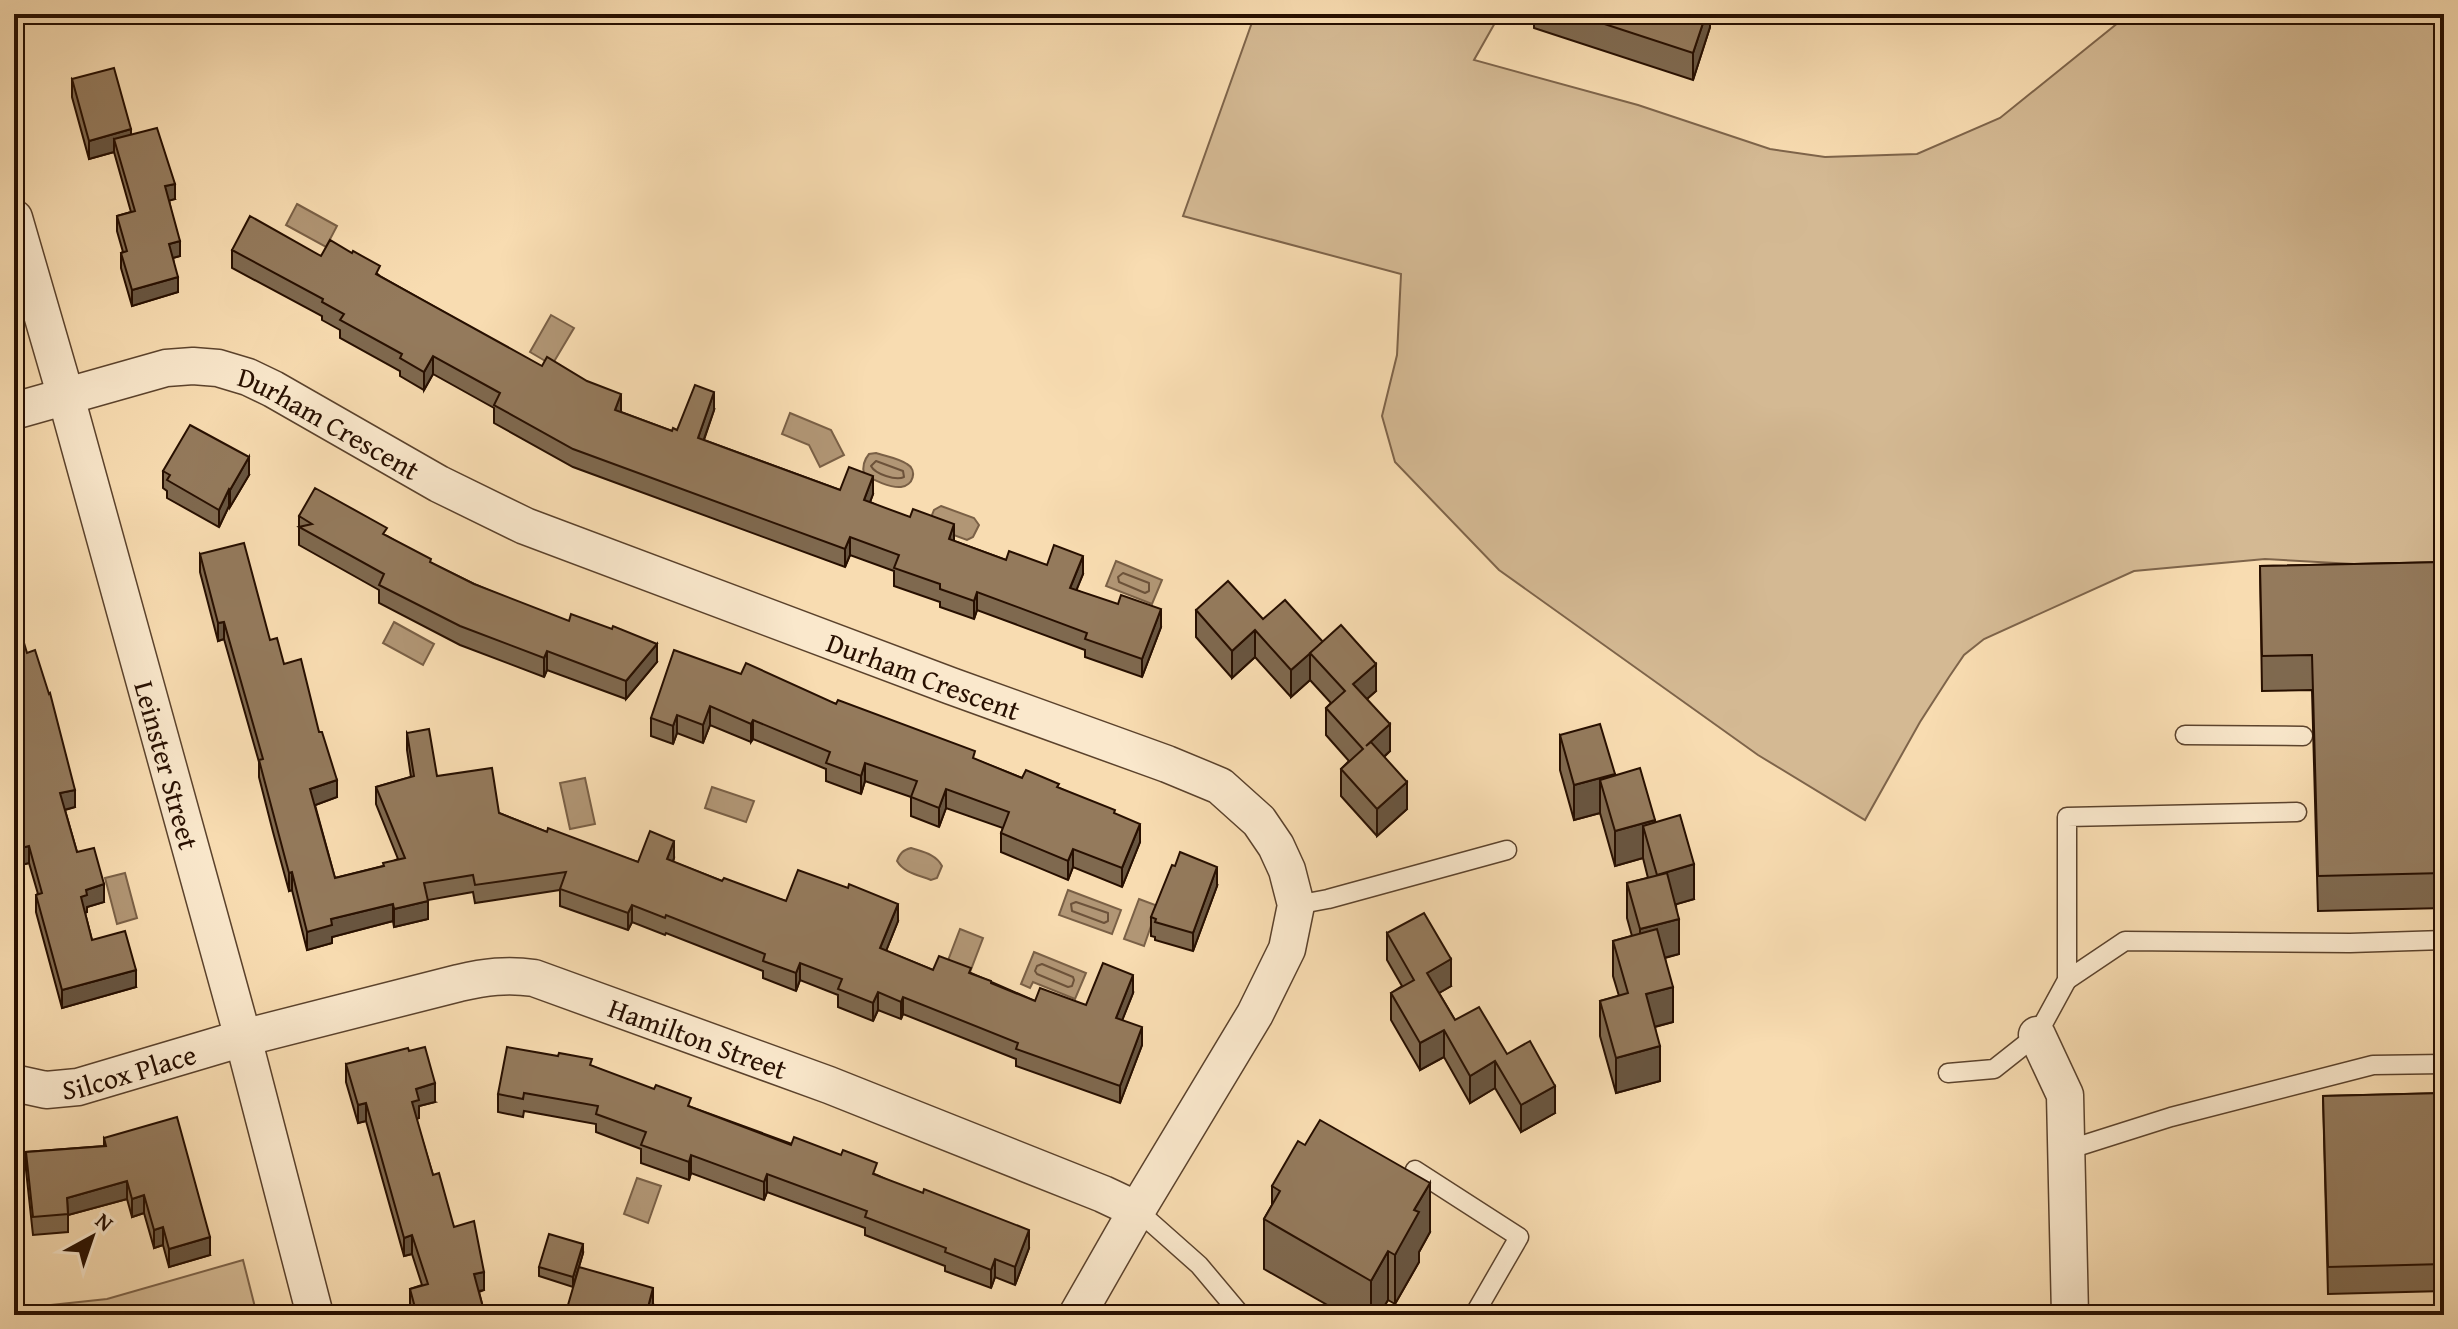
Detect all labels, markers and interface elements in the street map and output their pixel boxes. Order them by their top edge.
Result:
street label: Durham Crescent [233,355,428,490]
street label: Durham Crescent [821,621,1026,730]
street label: Leinster Street [125,676,210,854]
street label: Hamilton Street [603,986,793,1089]
street label: Silcox Place [60,1033,201,1109]
north arrow [52,1197,132,1277]
text: N [89,1205,121,1239]

